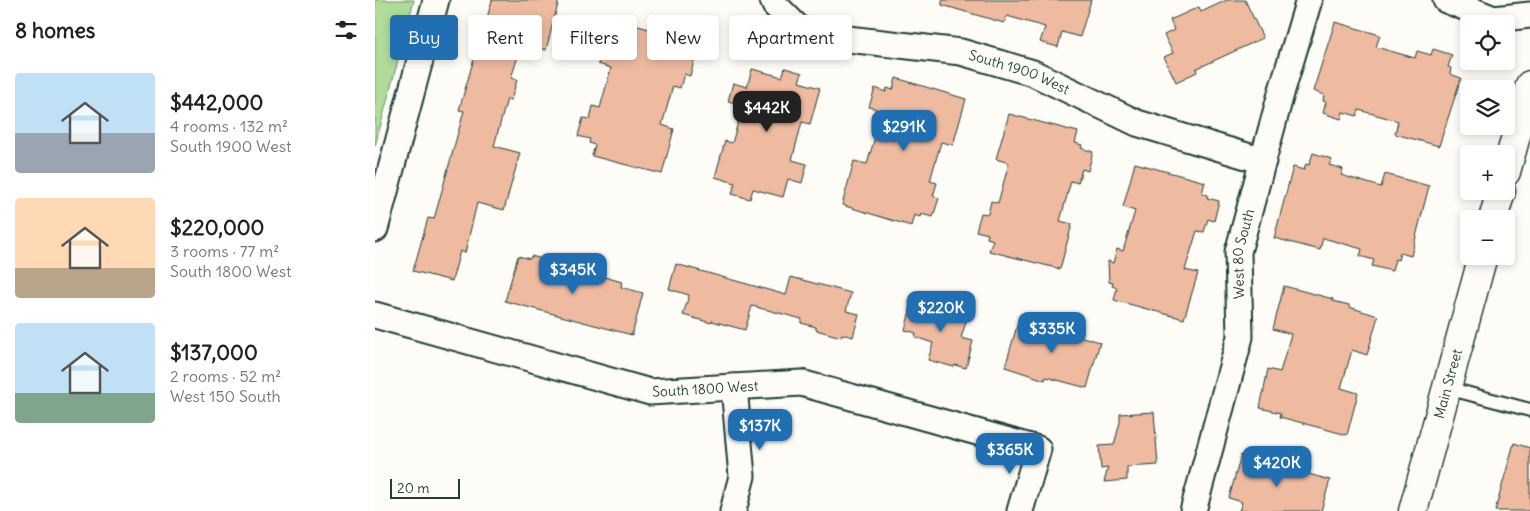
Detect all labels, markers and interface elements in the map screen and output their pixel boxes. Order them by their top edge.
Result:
chip: Buy [390,15,458,60]
chip: Rent [468,15,542,60]
chip: Filters [552,15,637,60]
chip: New [647,15,719,60]
chip: Apartment [729,15,852,60]
map controls [1460,15,1515,265]
button: locate [1460,15,1515,70]
icon: filters [332,16,360,44]
text: 8 homes [15,17,95,44]
street label: South 1900 West [967,46,1073,98]
button: layers [1460,80,1515,135]
text: $442,000 [170,89,263,116]
pin: $442K [732,90,802,133]
icon: home [55,93,115,153]
text: $442K [744,97,790,117]
pin: $291K [869,110,939,152]
text: 4 rooms · 132 m² [170,116,288,136]
text: $291K [882,116,926,136]
text: South 1900 West [170,136,291,156]
button: + [1460,145,1515,200]
street label: West 80 South [1229,207,1258,299]
button: − [1460,210,1515,265]
text: $220,000 [170,214,264,241]
icon: home [55,218,115,278]
text: 3 rooms · 77 m² [170,241,279,261]
pin: $345K [538,252,608,295]
text: $345K [550,259,596,279]
text: South 1800 West [170,261,291,281]
pin: $220K [906,290,976,333]
text: $220K [918,297,964,317]
pin: $335K [1017,312,1087,354]
text: $335K [1029,318,1075,338]
text: $137,000 [170,339,258,366]
icon: home [55,343,115,403]
street label: Main Street [1430,347,1466,420]
text: 2 rooms · 52 m² [170,366,281,386]
street label: South 1800 West [652,377,759,401]
text: West 150 South [170,386,281,406]
pin: $137K [725,408,795,451]
text: $137K [739,415,781,435]
pin: $365K [975,432,1045,475]
text: $365K [987,439,1033,459]
pin: $420K [1242,446,1312,488]
text: $420K [1253,452,1301,472]
scale bar [390,476,460,499]
text: 20 m [397,479,430,497]

